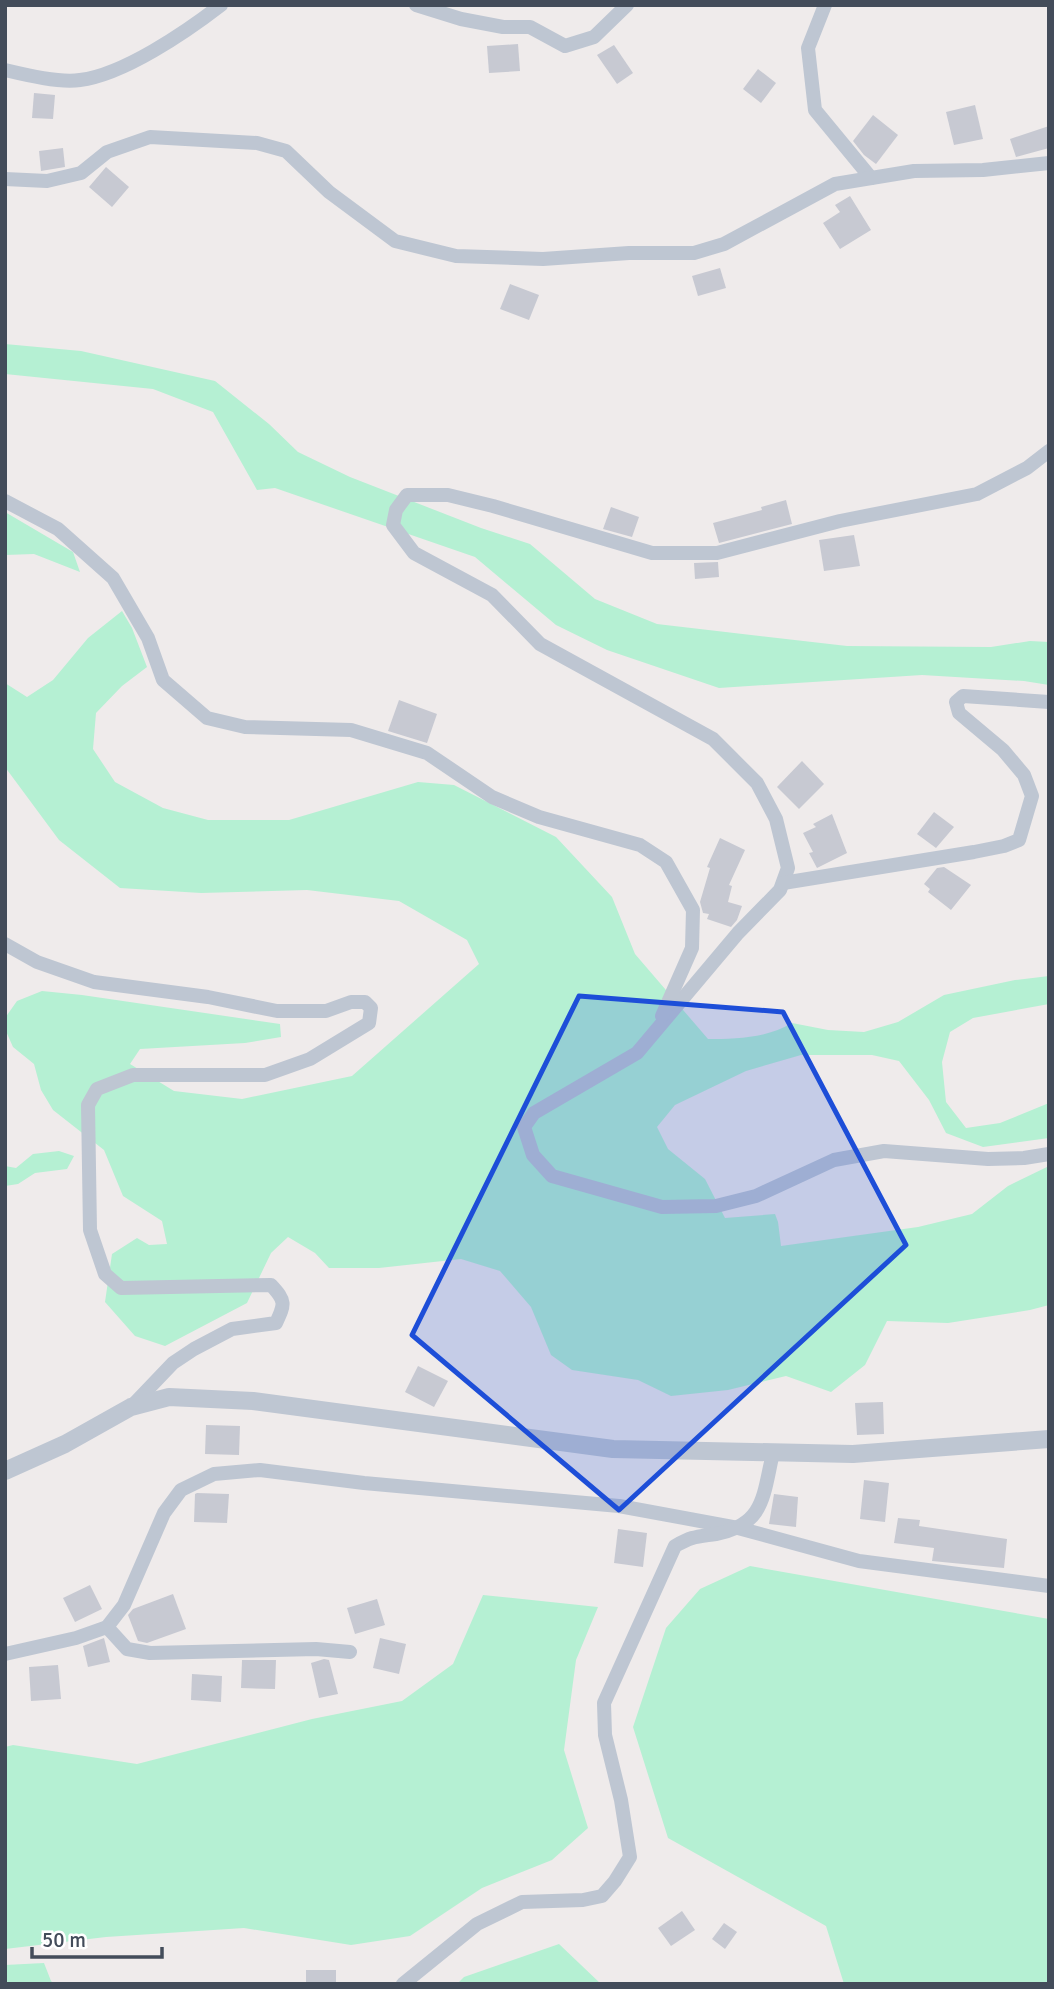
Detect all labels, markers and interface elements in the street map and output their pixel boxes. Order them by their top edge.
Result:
scale bar [32,1916,161,1960]
text: 50 m [42,1927,86,1953]

